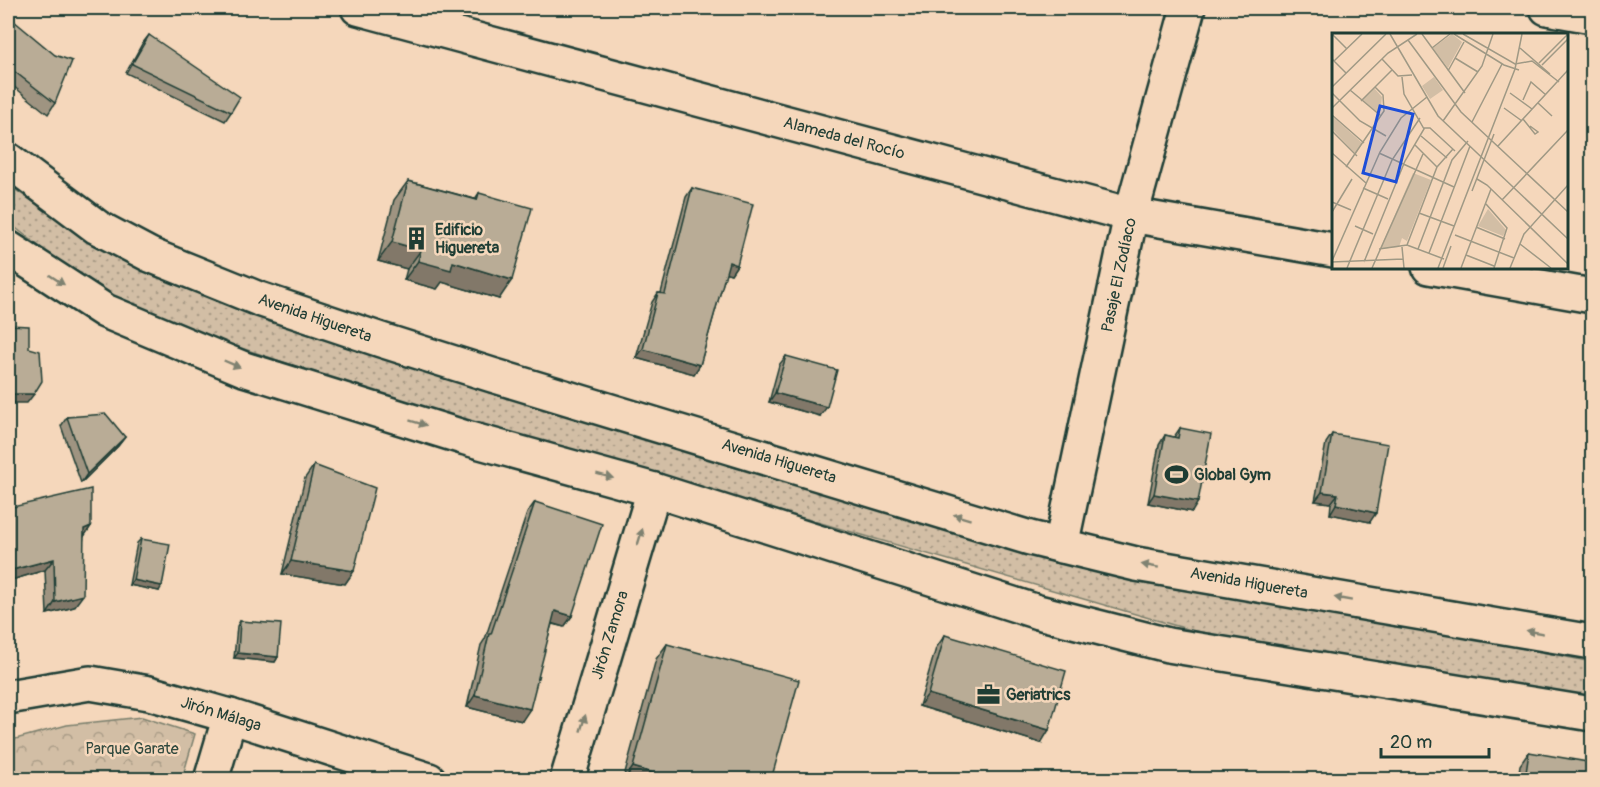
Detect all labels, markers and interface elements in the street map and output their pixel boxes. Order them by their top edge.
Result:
inset map [1332,33,1567,268]
street label: Alameda del Rocío [781,112,907,164]
street label: Pasaje El Zodíaco [1097,216,1141,334]
place label: Edificio Higuereta [435,220,500,258]
building icon: Edificio Higuereta [404,226,430,252]
one-way arrow [49,274,65,285]
street label: Avenida Higuereta [255,289,375,347]
one-way arrow [223,360,241,369]
one-way arrow [409,419,427,428]
street label: Avenida Higuereta [719,434,839,488]
sports icon: Global Gym [1163,462,1189,488]
place label: Global Gym [1194,465,1271,485]
one-way arrow [596,472,615,482]
one-way arrow [953,512,971,521]
one-way arrow [636,528,645,546]
one-way arrow [1141,561,1160,570]
street label: Avenida Higuereta [1189,563,1309,603]
street label: Jirón Zamora [587,588,633,682]
one-way arrow [1333,594,1352,603]
one-way arrow [1525,627,1544,636]
office icon: Geriatrics [975,682,1001,708]
place label: Geriatrics [1006,685,1071,705]
street label: Jirón Málaga [178,692,264,736]
one-way arrow [579,714,588,732]
scale bar [1381,721,1489,759]
text: 20 m [1390,731,1432,754]
park label: Parque Garate [85,739,179,759]

